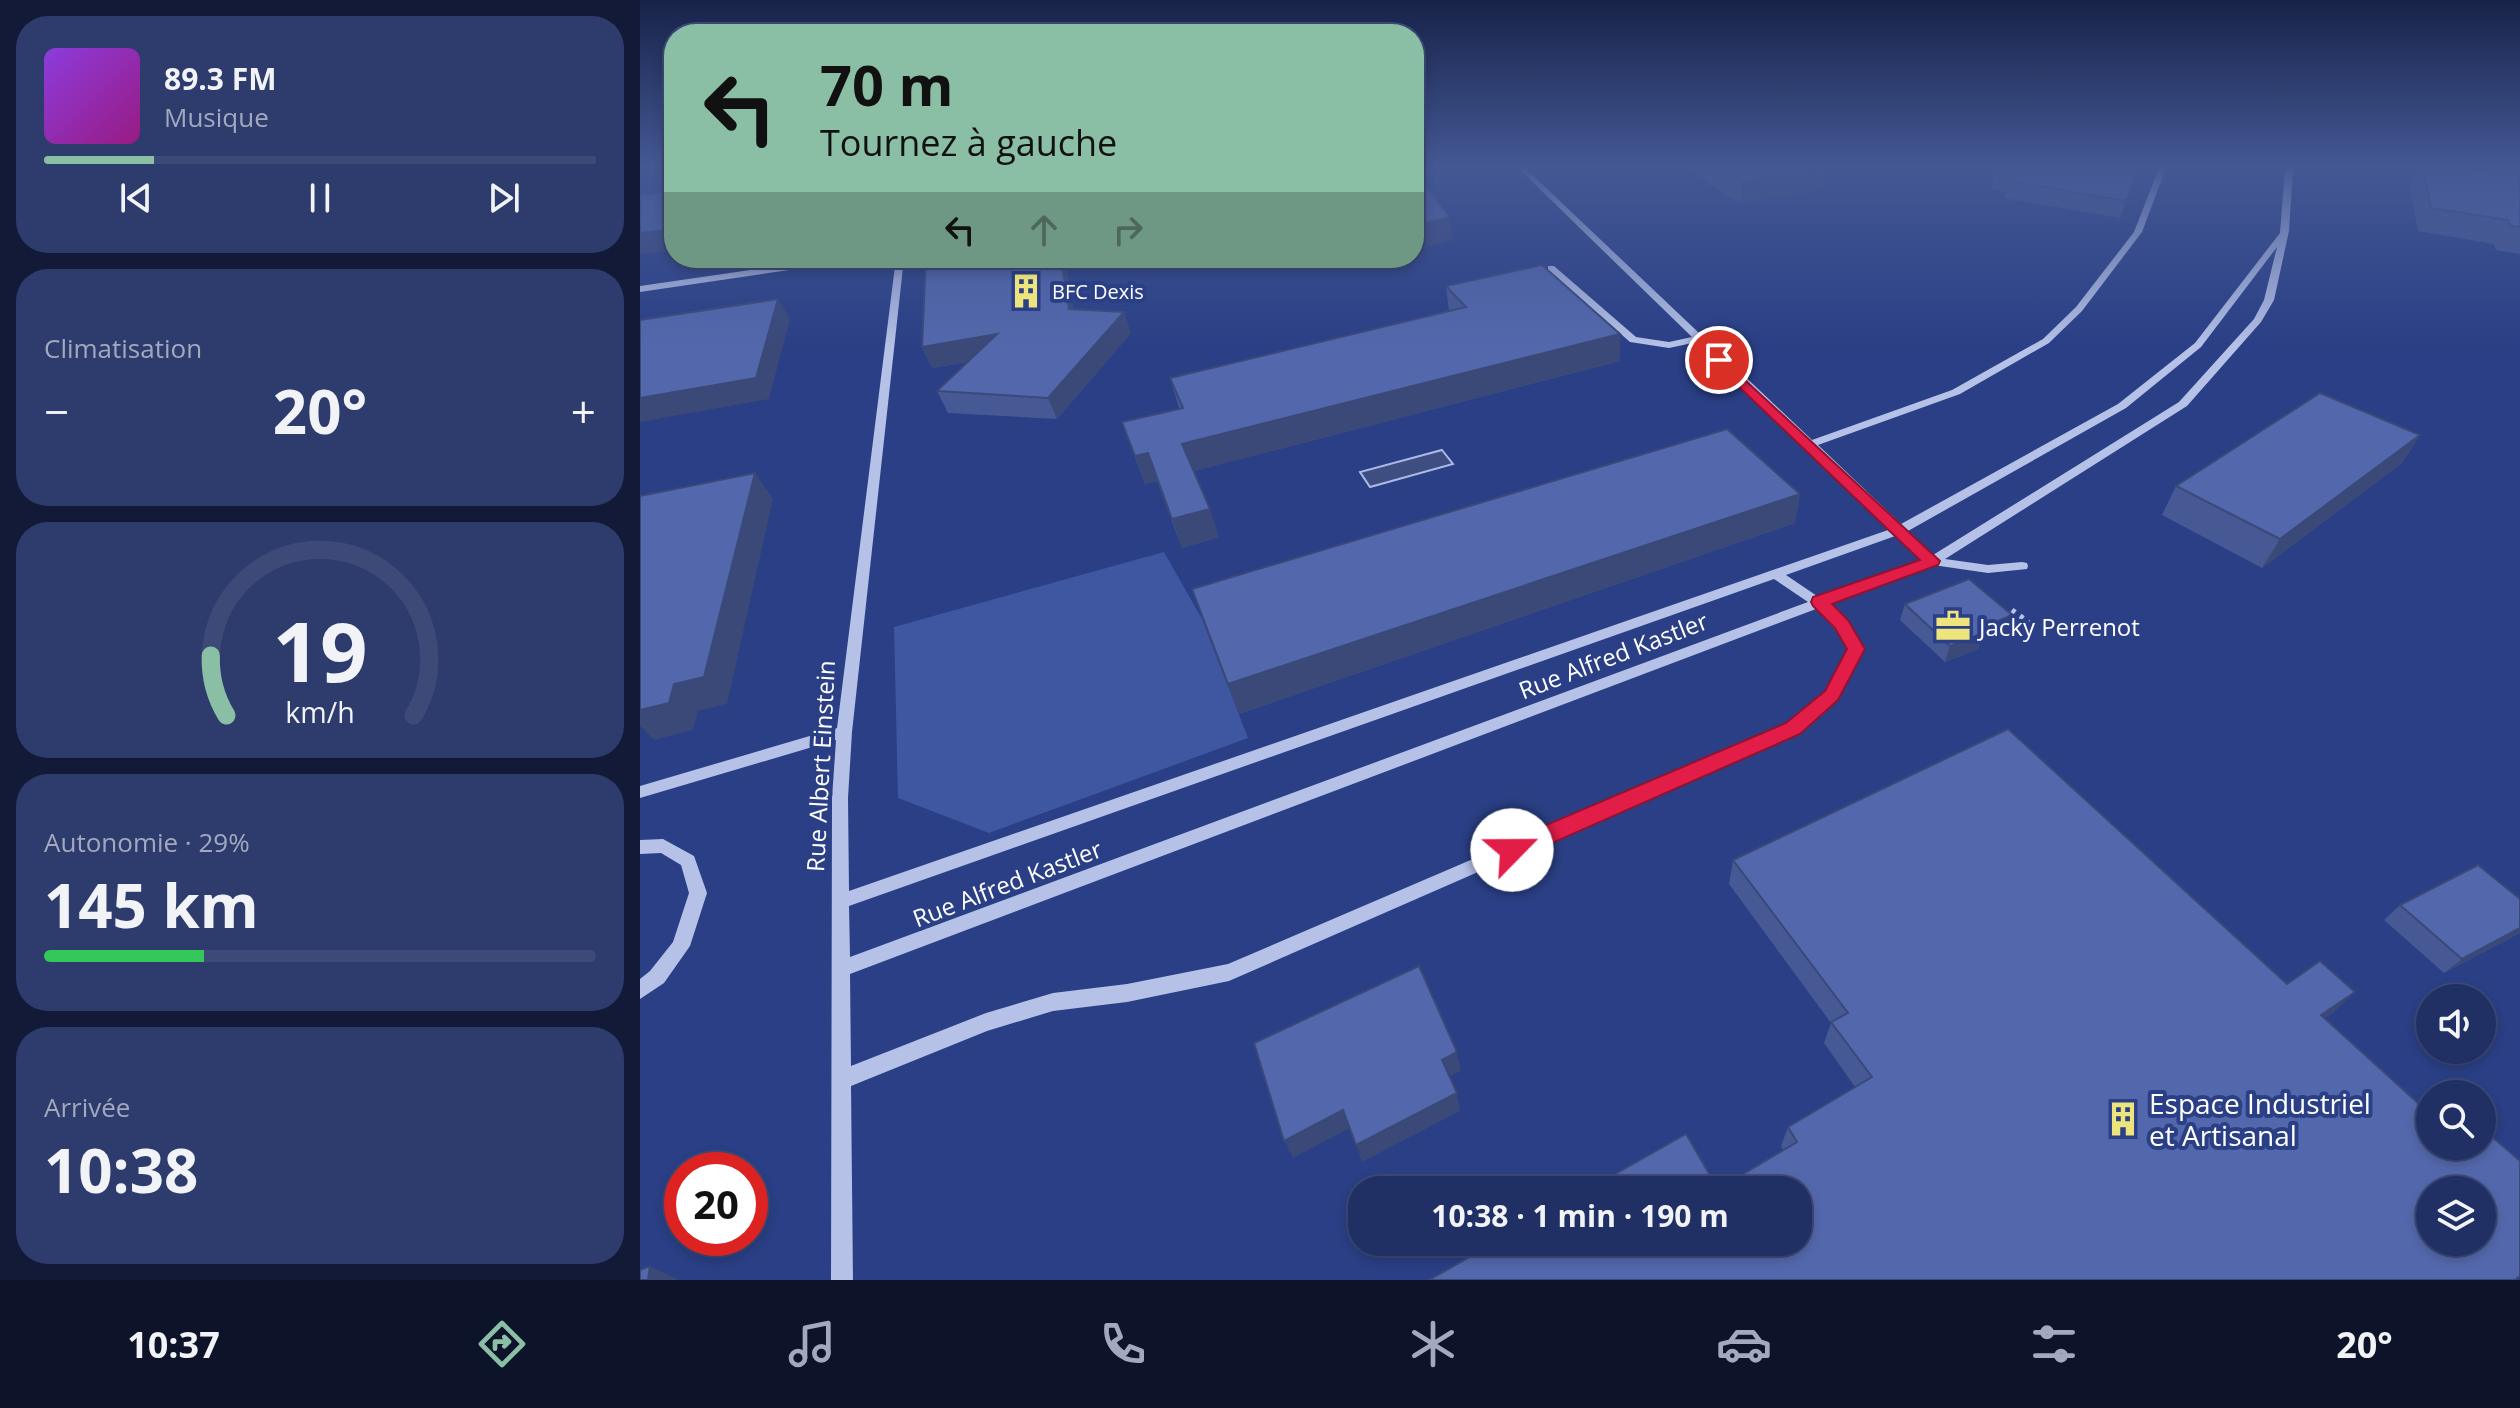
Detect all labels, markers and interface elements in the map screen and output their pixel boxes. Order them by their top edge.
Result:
text: 70 m [820,46,954,122]
icon: left [688,56,792,160]
text: 89.3 FM [164,58,277,99]
text: Musique [164,99,269,135]
text: Tournez à gauche [820,118,1117,167]
icon: previous [114,176,158,220]
icon: pause [298,176,342,220]
icon: next [482,176,526,220]
icon: left [938,208,982,252]
icon: ahead [1022,208,1066,252]
icon: right [1106,208,1150,252]
building icon: BFC Dexis [1007,272,1045,310]
place label: BFC Dexis [1052,278,1144,305]
pin [1685,326,1753,394]
text: Climatisation [44,330,202,366]
icon: arrive [1697,338,1741,382]
text: 20° [273,370,367,452]
text: − [44,381,69,441]
text: + [571,381,596,441]
text: 19 [272,593,368,706]
street label: Rue Alfred Kastler [1514,604,1713,706]
office icon: Jacky Perrenot [1934,607,1972,645]
place label: Jacky Perrenot [1977,610,2140,643]
street label: Rue Albert Einstein [798,659,842,873]
text: km/h [285,692,355,731]
position arrow [1470,808,1554,892]
text: Autonomie · 29% [44,824,250,860]
street label: Rue Alfred Kastler [908,832,1107,934]
text: 145 km [44,864,259,946]
map controls [2416,984,2496,1256]
button: sound [2416,984,2496,1064]
button: search [2416,1080,2496,1160]
place label: Espace Industriel et Artisanal [2149,1084,2371,1154]
text: Arrivée [44,1089,130,1125]
building icon: Espace Industriel et Artisanal [2104,1100,2142,1138]
text: 10:38 [44,1129,198,1211]
speed limit sign: 20 [664,1152,768,1256]
button: layers [2416,1176,2496,1256]
text: 10:38 · 1 min · 190 m [1431,1195,1729,1236]
icon: directions [474,1316,530,1372]
icon: music [784,1316,840,1372]
icon: phone [1095,1316,1151,1372]
icon: climate [1405,1316,1461,1372]
icon: car [1716,1316,1772,1372]
icon: filters [2026,1316,2082,1372]
text: 10:37 [127,1320,220,1369]
text: 20° [2336,1320,2393,1369]

